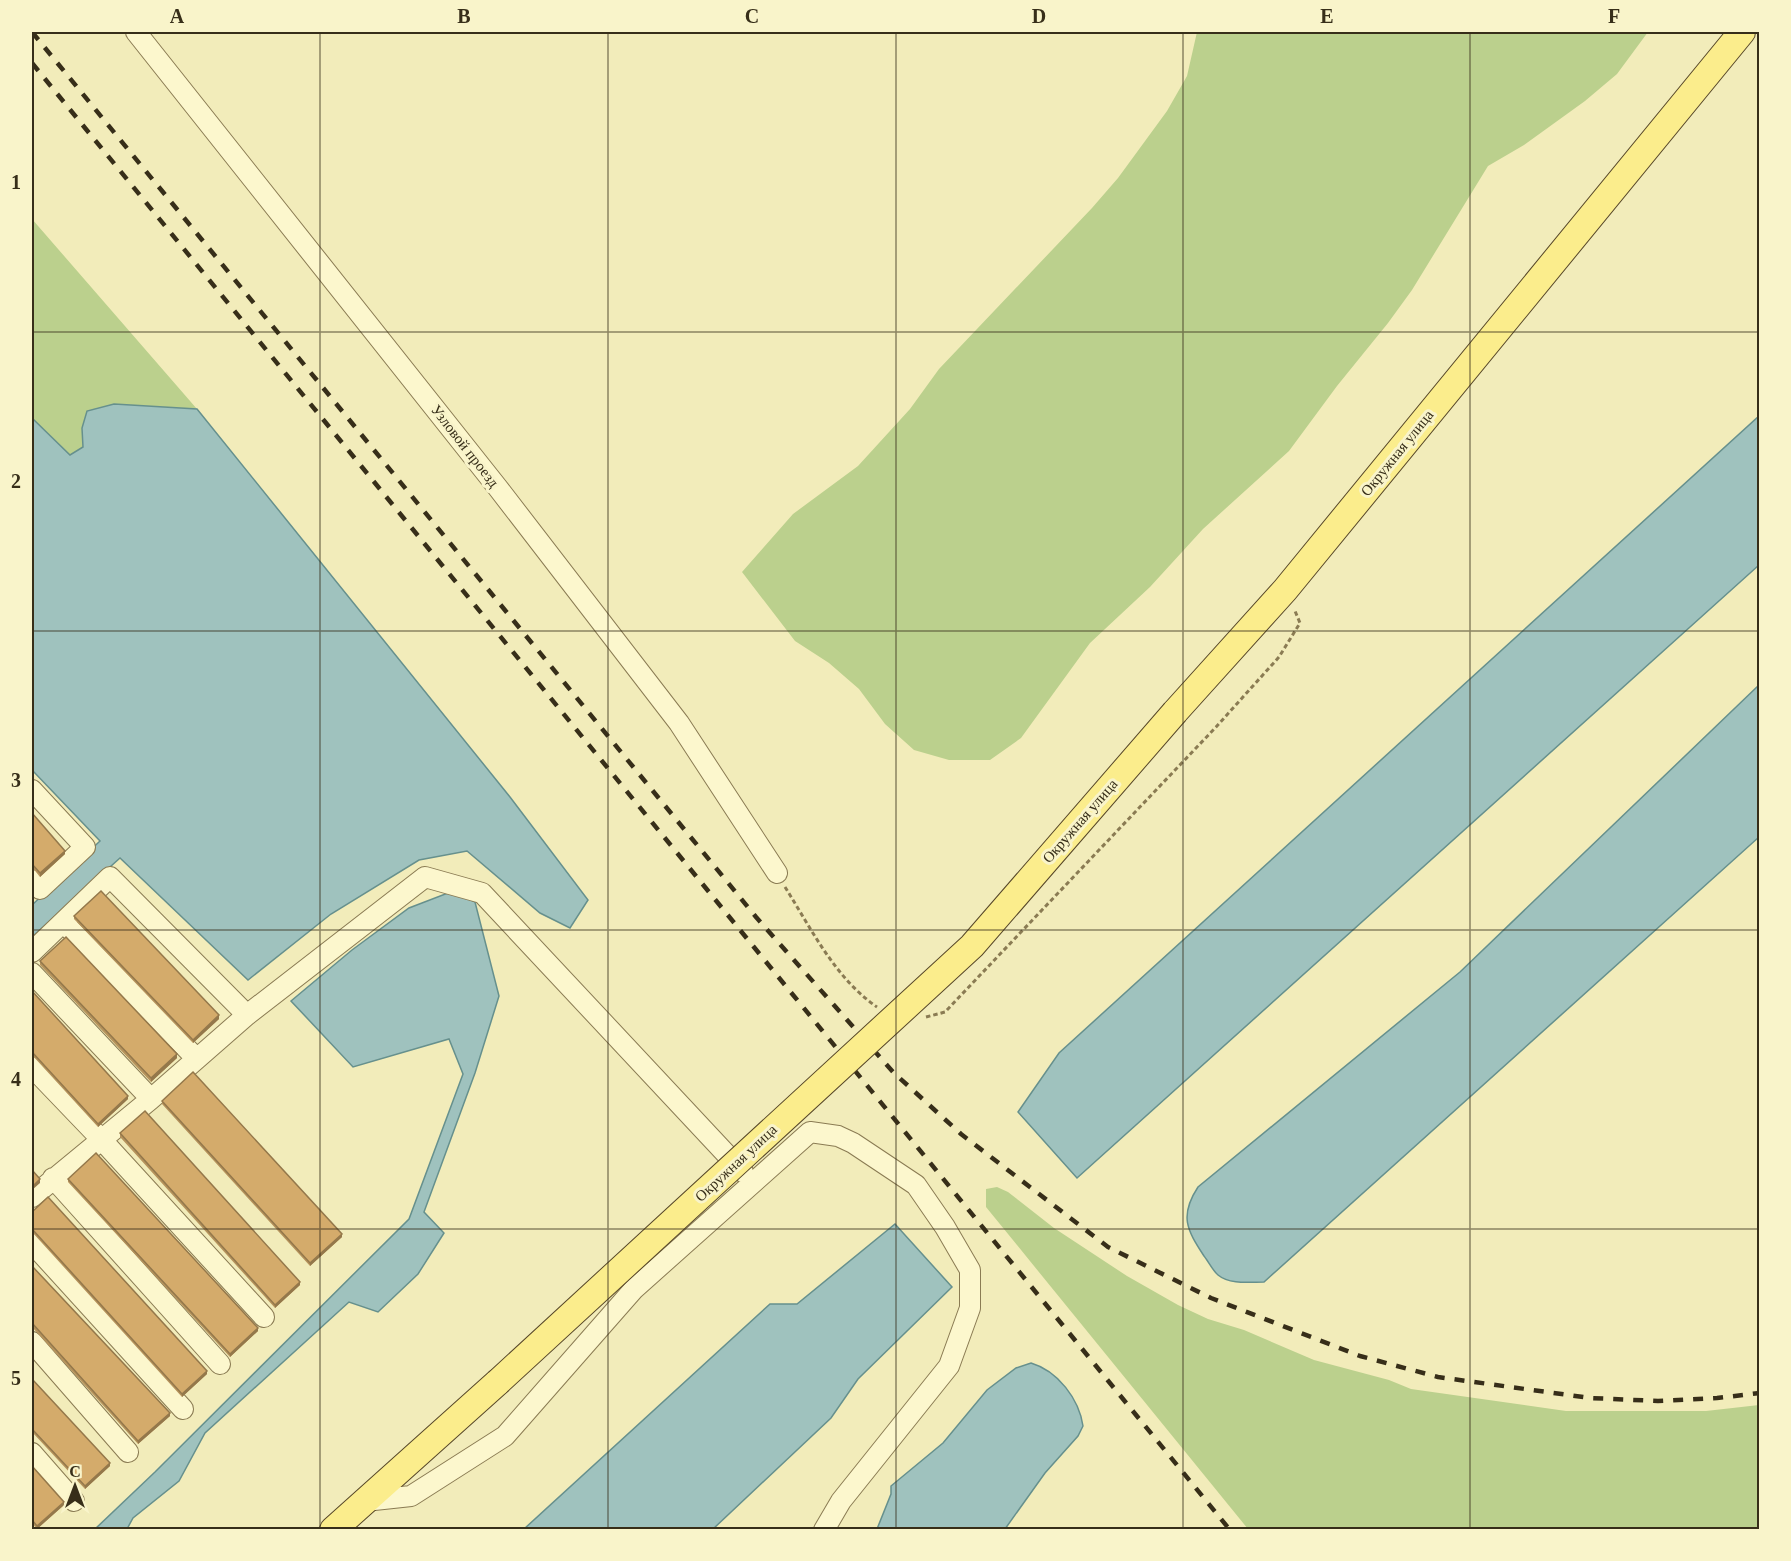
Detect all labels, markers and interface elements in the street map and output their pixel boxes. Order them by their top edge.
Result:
text: A [170,5,185,27]
text: B [457,5,471,27]
text: C [745,5,759,27]
text: D [1032,5,1046,27]
text: E [1320,5,1334,27]
text: F [1608,5,1620,27]
text: 1 [11,171,21,193]
street label: Узловой проезд [428,402,502,491]
street label: Окружная улица [1358,407,1437,499]
text: 2 [11,470,21,492]
text: 3 [11,769,21,791]
street label: Окружная улица [1039,776,1121,866]
text: 4 [11,1068,21,1090]
street label: Окружная улица [692,1121,780,1205]
text: 5 [11,1367,21,1389]
north arrow [45,1456,105,1516]
text: С [69,1463,81,1480]

